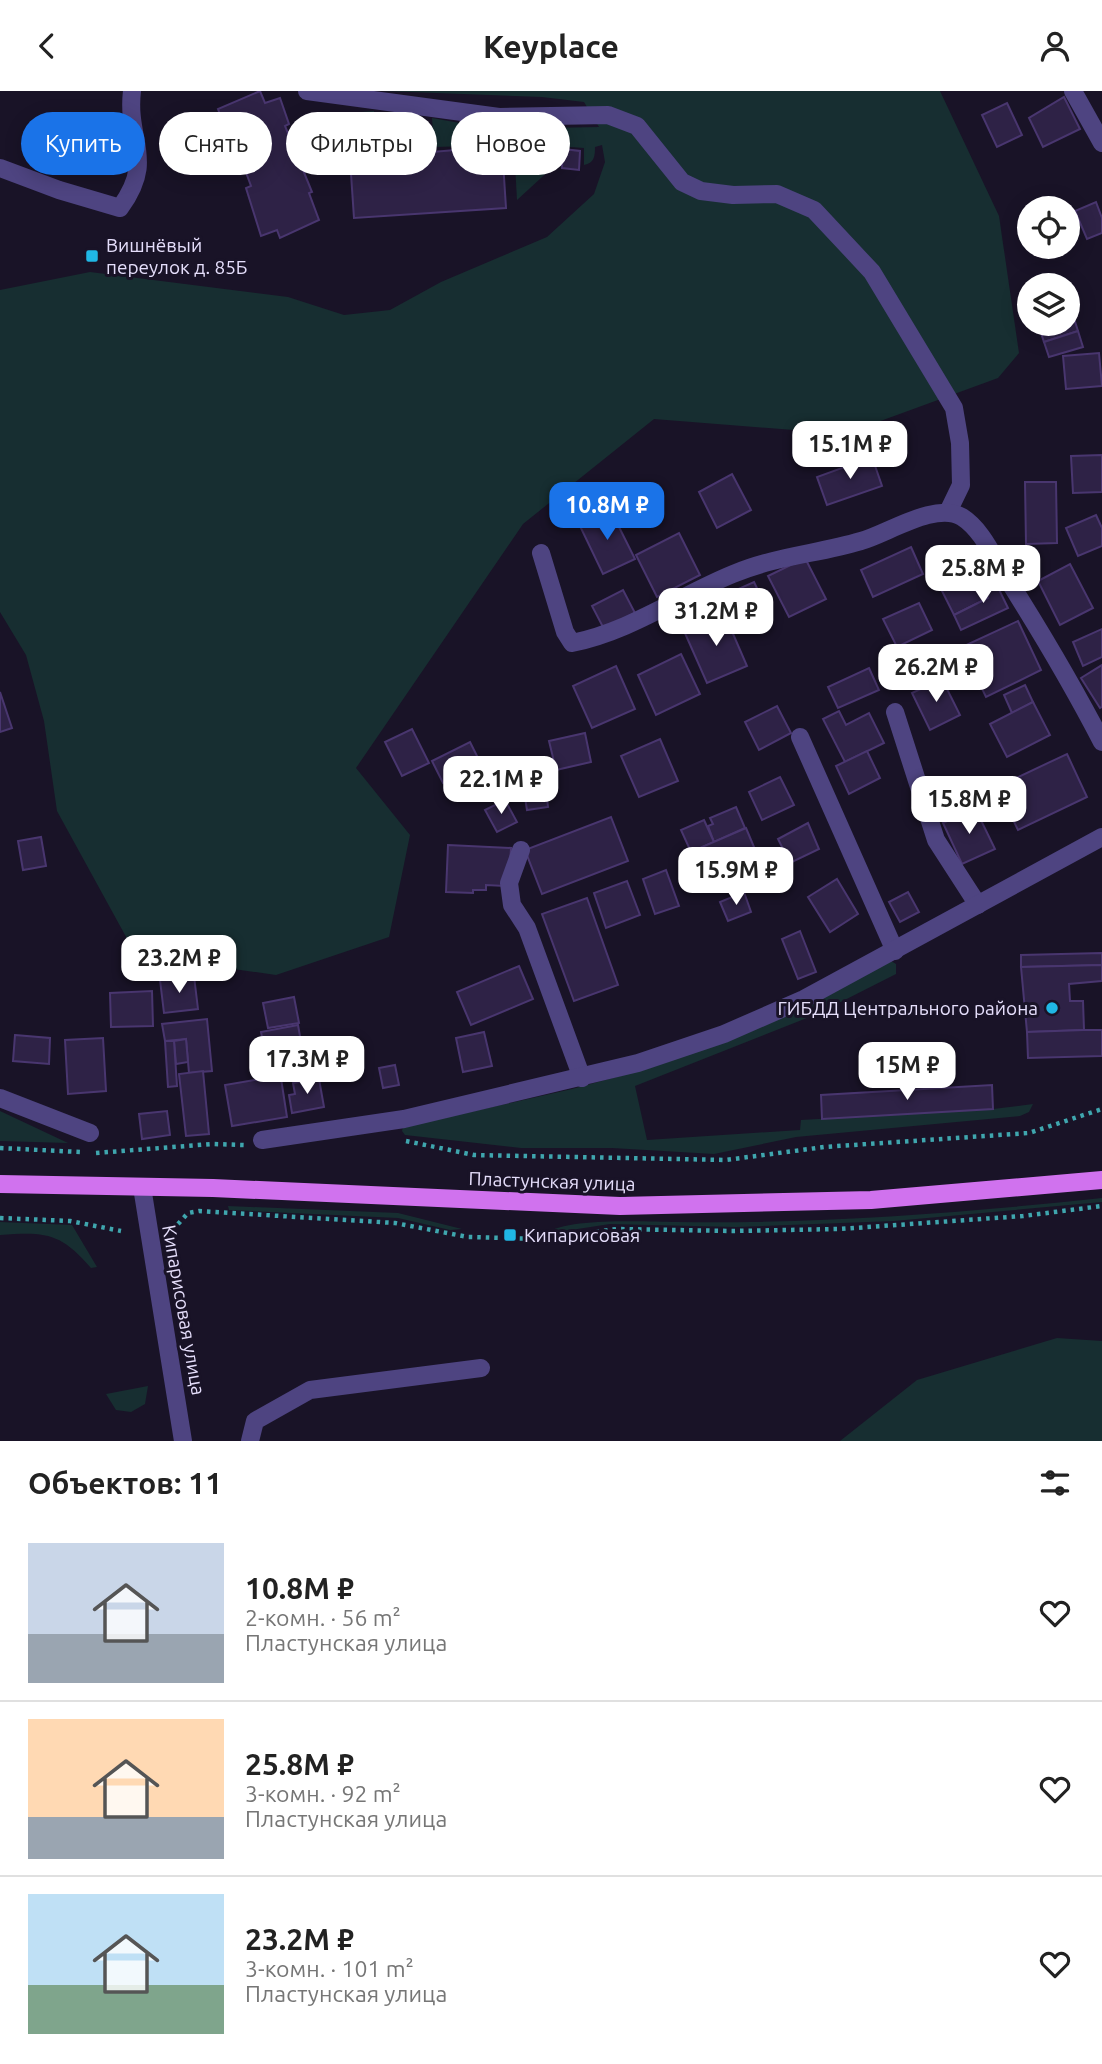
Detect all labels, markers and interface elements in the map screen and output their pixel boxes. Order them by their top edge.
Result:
icon: back [28,27,66,65]
icon: person [1036,27,1074,65]
text: Keyplace [483,28,619,64]
chip: Купить [21,112,145,175]
chip: Снять [159,112,272,175]
chip: Фильтры [286,112,437,175]
chip: Новое [451,112,570,175]
map controls [1017,196,1080,336]
button: locate [1017,196,1080,259]
place label: Вишнёвый переулок д. 85Б [106,234,248,278]
marker: Вишнёвый переулок д. 85Б [84,248,100,264]
button: layers [1017,273,1080,336]
pin: 15.1M ₽ [785,421,915,481]
text: 15.1M ₽ [808,431,892,456]
pin: 10.8M ₽ [542,483,672,542]
text: 10.8M ₽ [565,492,649,517]
pin: 25.8M ₽ [918,545,1048,605]
text: 25.8M ₽ [941,555,1025,580]
pin: 31.2M ₽ [651,589,781,648]
text: 31.2M ₽ [674,598,758,623]
pin: 26.2M ₽ [871,645,1001,704]
text: 26.2M ₽ [894,654,978,679]
pin: 22.1M ₽ [436,757,566,816]
text: 22.1M ₽ [459,766,543,791]
pin: 15.8M ₽ [904,777,1034,836]
text: 15.8M ₽ [927,786,1011,811]
pin: 15.9M ₽ [671,847,801,907]
text: 15.9M ₽ [694,857,778,882]
pin: 23.2M ₽ [114,935,244,995]
text: 23.2M ₽ [137,945,221,970]
place label: ГИБДД Центрального района [777,997,1038,1019]
marker: ГИБДД Центрального района [1044,1000,1060,1016]
pin: 17.3M ₽ [242,1037,372,1096]
pin: 15M ₽ [858,1042,956,1102]
text: 17.3M ₽ [265,1046,349,1071]
text: 15M ₽ [875,1052,939,1077]
street label: Пластунская улица [468,1167,636,1195]
street label: Кипарисовая улица [158,1223,210,1397]
place label: Кипарисовая [524,1224,640,1246]
marker: Кипарисовая [502,1227,518,1243]
icon: filters [1036,1464,1074,1502]
text: Объектов: 11 [28,1466,222,1500]
icon: home [84,1571,168,1655]
text: 10.8M ₽ [245,1571,354,1605]
icon: heart [1036,1594,1074,1632]
text: 2-комн. · 56 m² [245,1605,401,1630]
text: Пластунская улица [245,1630,447,1655]
icon: home [84,1747,168,1831]
text: 25.8M ₽ [245,1747,354,1781]
icon: heart [1036,1770,1074,1808]
text: 3-комн. · 92 m² [245,1781,401,1806]
text: Пластунская улица [245,1806,447,1831]
icon: home [84,1922,168,2006]
text: 23.2M ₽ [245,1922,354,1956]
icon: heart [1036,1945,1074,1983]
text: 3-комн. · 101 m² [245,1956,414,1981]
text: Пластунская улица [245,1981,447,2006]

